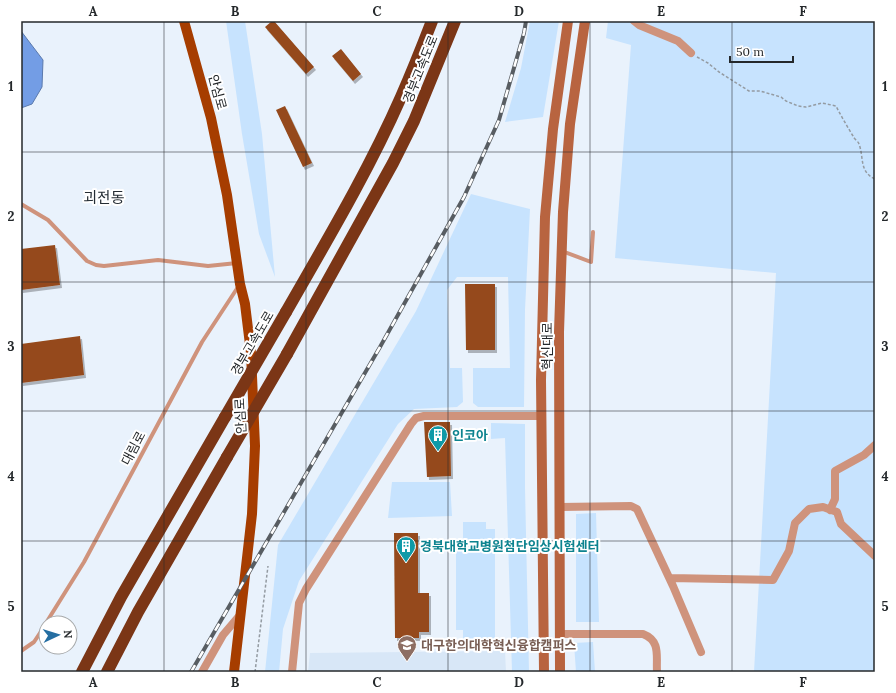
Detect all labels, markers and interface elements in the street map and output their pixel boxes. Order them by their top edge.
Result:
text: A [89,3,98,20]
text: B [231,3,240,20]
text: C [373,3,382,20]
text: D [514,3,524,20]
text: E [657,3,665,20]
text: F [799,3,807,20]
street label: 경부고속도로 [399,33,442,106]
scale bar [730,38,793,64]
text: 50 m [736,44,764,59]
street label: 안심로 [205,73,230,112]
text: 1 [8,78,14,95]
text: 1 [882,78,888,95]
district label: 괴전동 [83,188,125,207]
text: 2 [8,208,15,225]
text: 2 [882,208,889,225]
street label: 경부고속도로 [227,308,278,379]
street label: 혁신대로 [539,322,556,370]
text: 3 [7,338,15,355]
text: 3 [881,338,889,355]
street label: 안심로 [231,398,250,434]
building icon: 인코아 [427,424,449,452]
place label: 인코아 [452,427,488,444]
street label: 대림로 [118,428,149,468]
text: 4 [7,468,15,485]
text: 4 [881,468,889,485]
building icon: 경북대학교병원첨단임상시험센터 [395,535,417,563]
place label: 경북대학교병원첨단임상시험센터 [420,538,599,555]
text: 5 [7,598,15,615]
text: 5 [881,598,889,615]
north arrow [38,615,78,655]
text: N [61,630,75,640]
school or university icon: 대구한의대학혁신융합캠퍼스 [396,634,418,662]
place label: 대구한의대학혁신융합캠퍼스 [421,637,577,654]
text: A [89,674,98,691]
text: B [231,674,240,691]
text: C [373,674,382,691]
text: D [514,674,524,691]
text: E [657,674,665,691]
text: F [799,674,807,691]

